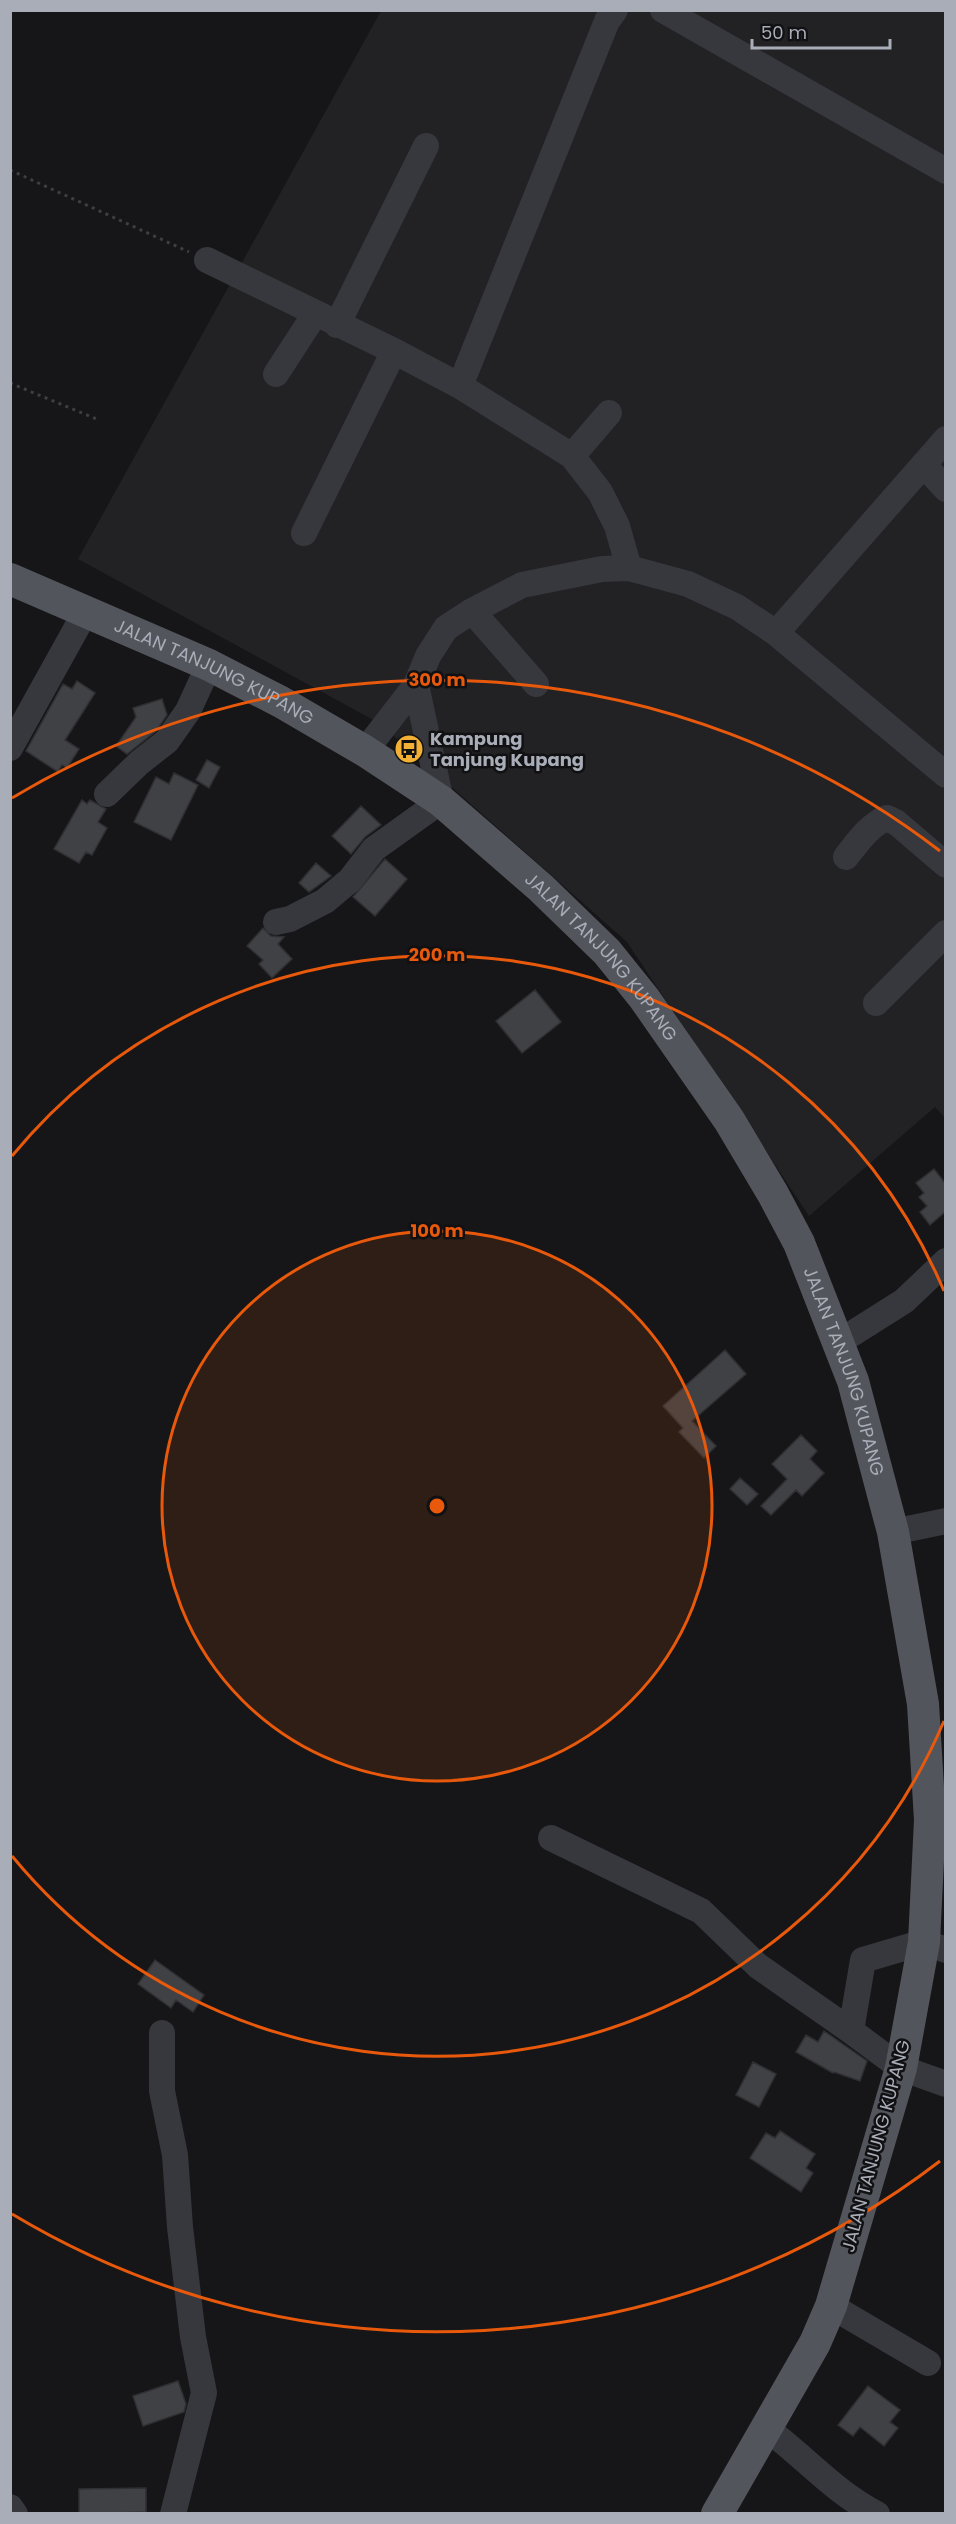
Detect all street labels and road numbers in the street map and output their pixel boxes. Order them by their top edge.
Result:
street label: JALAN TANJUNG KUPANG [110,612,318,730]
street label: JALAN TANJUNG KUPANG [520,866,683,1046]
street label: JALAN TANJUNG KUPANG [798,1263,891,1478]
street label: JALAN TANJUNG KUPANG [835,2037,916,2255]

